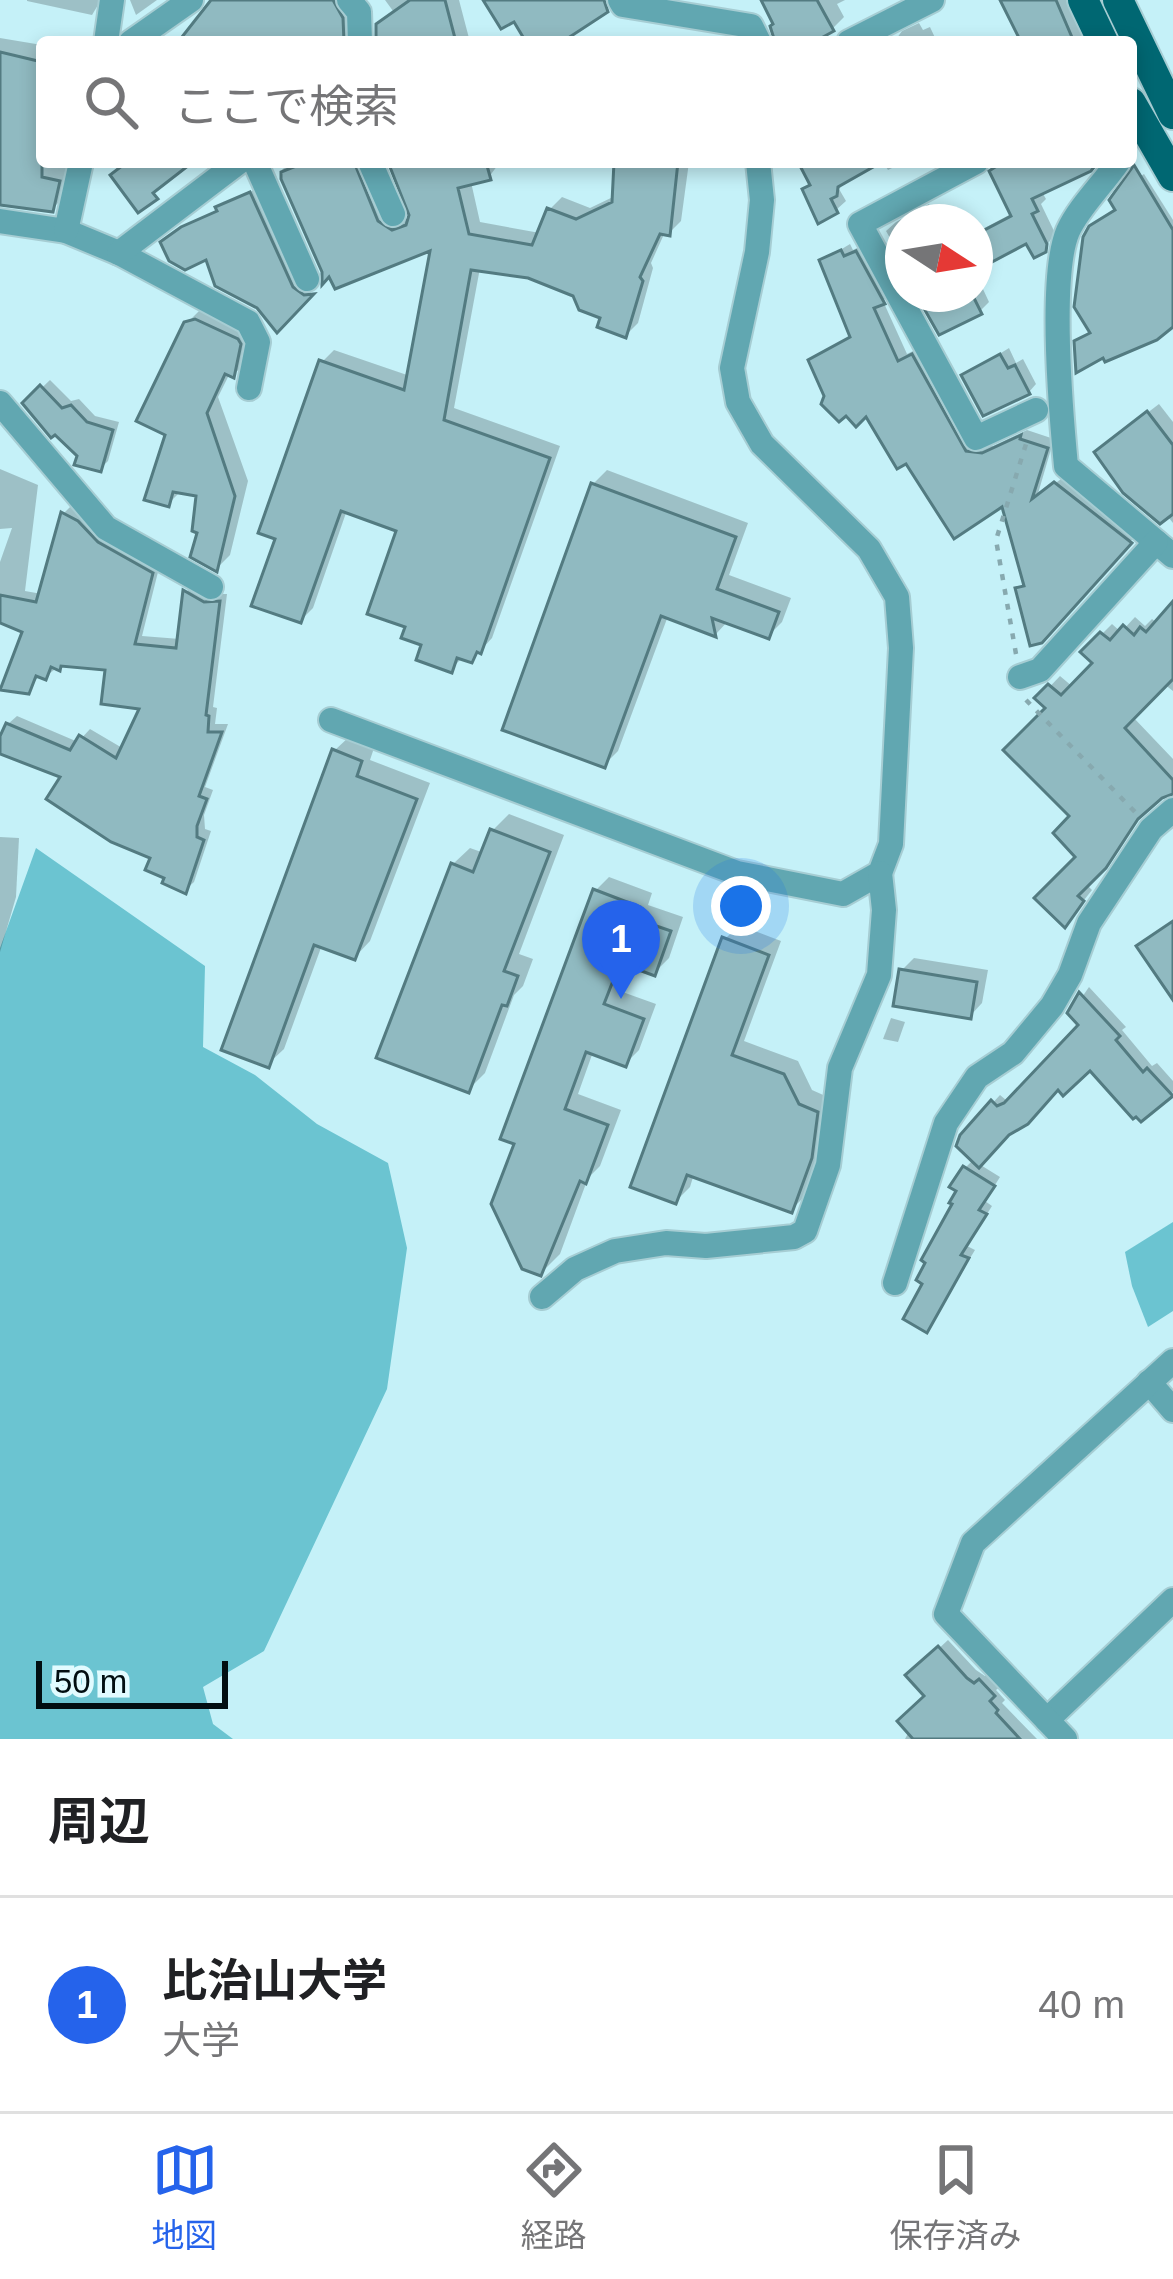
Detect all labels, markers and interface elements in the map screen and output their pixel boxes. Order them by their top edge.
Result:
search box [36,36,1137,168]
icon: search [78,69,144,135]
text: ここで検索 [174,81,399,132]
north arrow [885,204,993,312]
your location [711,876,771,936]
pin: 1 [582,900,660,999]
scale bar [36,1655,228,1708]
text: 50 m [54,1663,127,1700]
text: 周辺 [48,1793,150,1850]
text: 比治山大学 [162,1955,387,2006]
text: 1 [76,1983,98,2026]
text: 40 m [1038,1983,1125,2026]
text: 大学 [162,2019,240,2062]
tab: 地図 [152,2137,218,2257]
tab: 経路 [521,2137,587,2257]
tab: 保存済み [890,2137,1022,2257]

